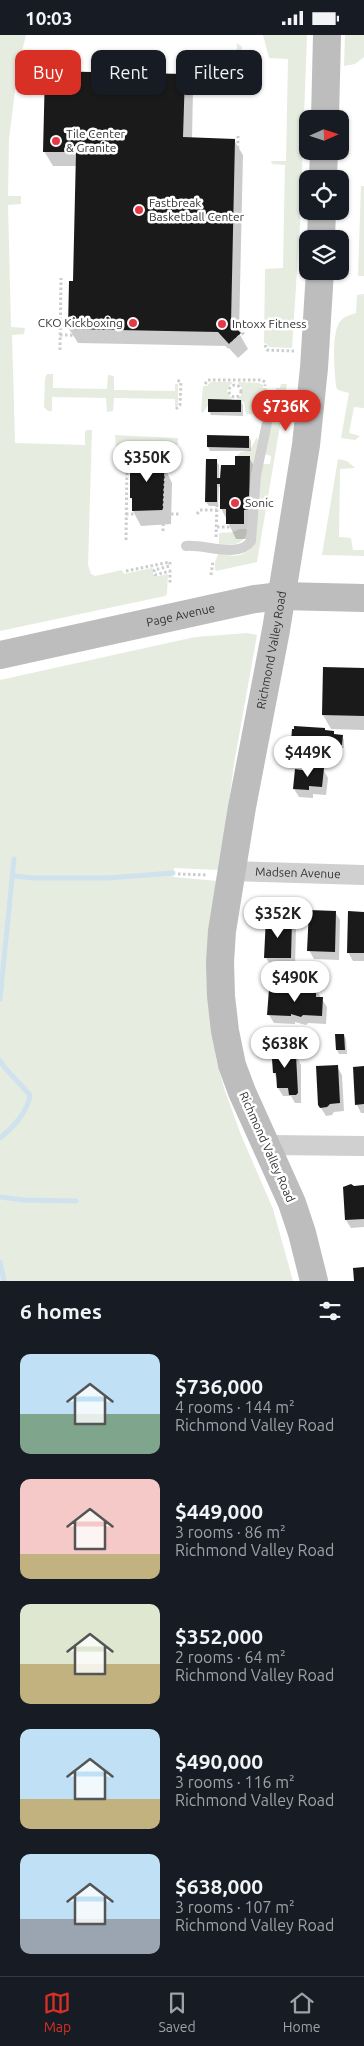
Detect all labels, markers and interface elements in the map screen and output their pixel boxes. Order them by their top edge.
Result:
text: 10:03 [25,7,73,29]
chip: Buy [15,50,81,95]
chip: Rent [91,50,166,95]
chip: Filters [176,50,262,95]
north arrow [299,110,349,160]
map controls [299,110,349,280]
place label: Tile Center & Granite [66,127,126,154]
marker: Tile Center & Granite [50,135,62,147]
button: locate [299,170,349,220]
place label: Fastbreak Basketball Center [149,196,245,223]
marker: Fastbreak Basketball Center [133,204,145,216]
button: layers [299,230,349,280]
place label: CKO Kickboxing [38,316,123,329]
marker: CKO Kickboxing [127,317,139,329]
place label: Intoxx Fitness [232,317,306,330]
marker: Intoxx Fitness [216,318,228,330]
pin: $736K [251,389,321,432]
text: $736K [263,397,309,415]
pin: $350K [112,441,182,483]
text: $350K [124,448,170,466]
place label: Sonic [245,496,274,509]
marker: Sonic [229,497,241,509]
street label: Richmond Valley Road [254,590,288,710]
street label: Page Avenue [145,601,216,629]
pin: $449K [273,735,343,778]
text: $449K [285,743,331,761]
street label: Madsen Avenue [255,865,341,880]
pin: $352K [243,897,313,939]
text: $352K [255,904,301,922]
pin: $490K [260,961,330,1003]
text: $490K [272,968,318,986]
pin: $638K [250,1027,320,1069]
text: $638K [262,1034,308,1052]
street label: Richmond Valley Road [237,1090,298,1204]
icon: filters [316,1297,344,1325]
text: 6 homes [20,1299,102,1323]
icon: home [60,1374,120,1434]
text: $736,000 [175,1374,263,1398]
text: 4 rooms · 144 m² [175,1398,295,1416]
text: Richmond Valley Road [175,1416,334,1434]
icon: home [60,1499,120,1559]
text: $449,000 [175,1499,263,1523]
text: 3 rooms · 86 m² [175,1523,286,1541]
text: Richmond Valley Road [175,1541,334,1559]
icon: home [60,1624,120,1684]
text: $352,000 [175,1624,263,1648]
text: 2 rooms · 64 m² [175,1648,286,1666]
text: Richmond Valley Road [175,1666,334,1684]
icon: home [60,1749,120,1809]
text: $490,000 [175,1749,263,1773]
text: 3 rooms · 116 m² [175,1773,295,1791]
text: Richmond Valley Road [175,1791,334,1809]
icon: home [60,1874,120,1934]
text: $638,000 [175,1874,263,1898]
text: 3 rooms · 107 m² [175,1898,295,1916]
text: Richmond Valley Road [175,1916,334,1934]
tab: Map [43,1989,71,2035]
tab: Saved [158,1989,196,2035]
tab: Home [283,1989,320,2035]

